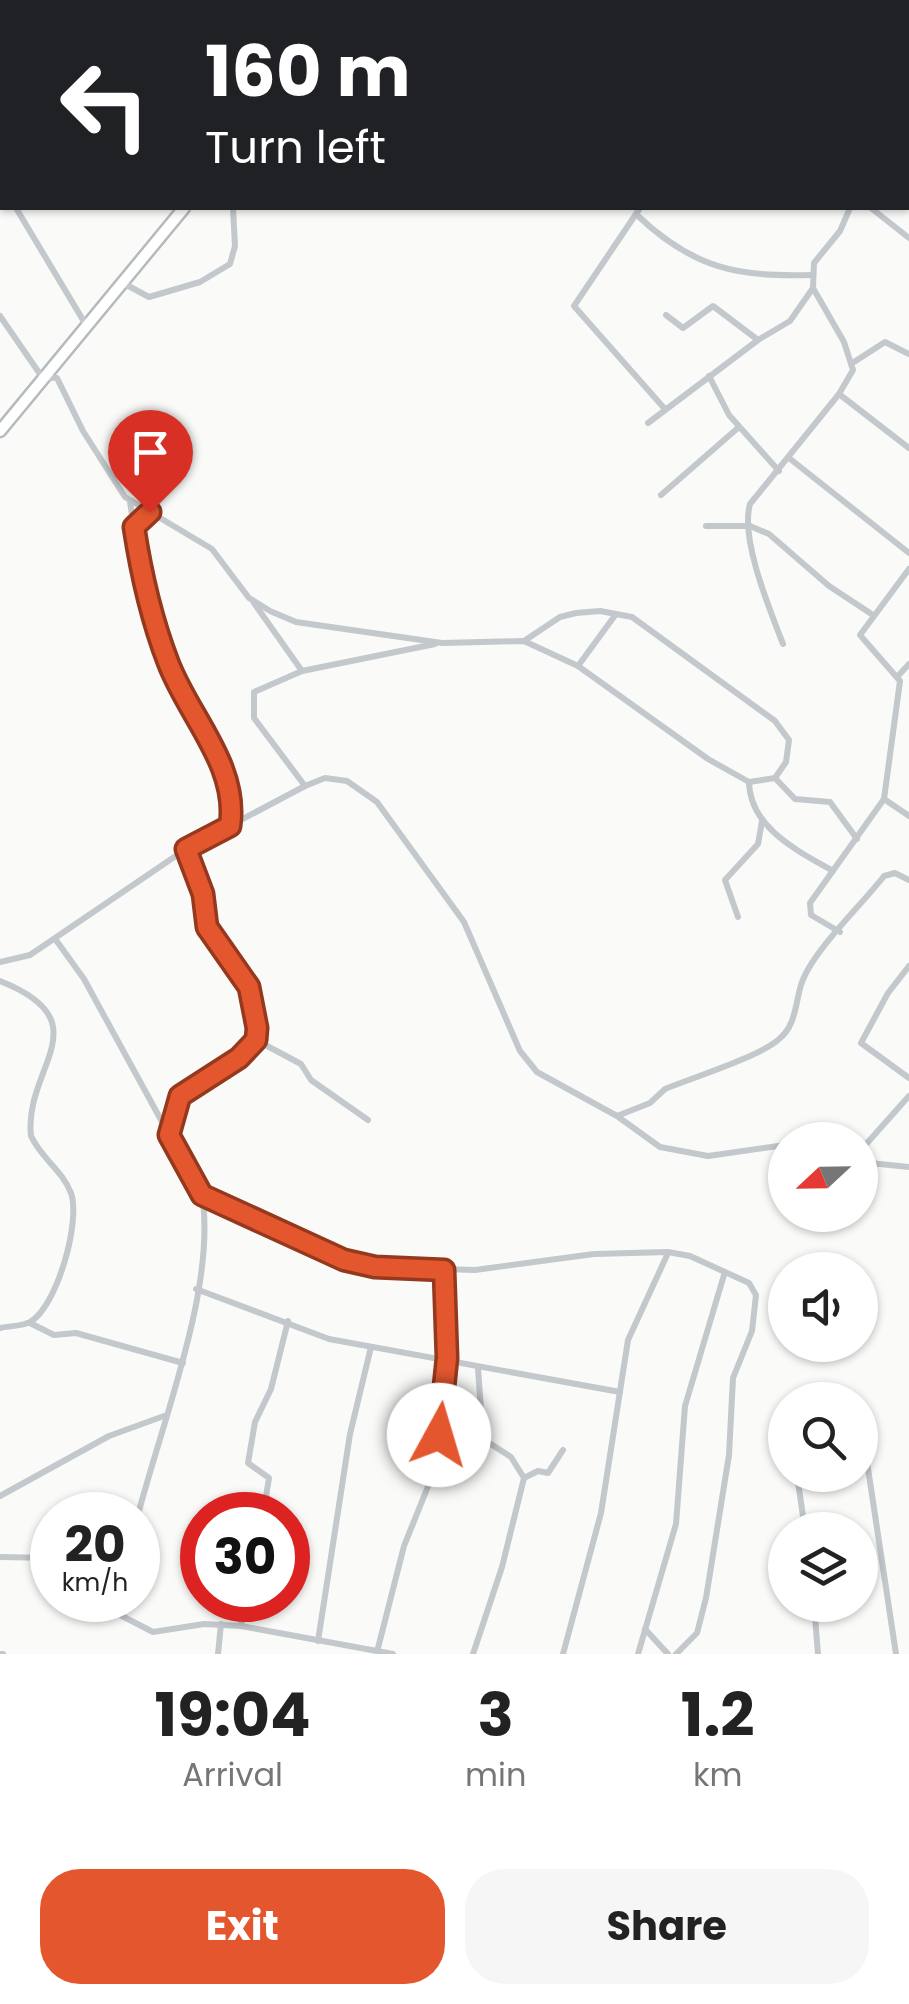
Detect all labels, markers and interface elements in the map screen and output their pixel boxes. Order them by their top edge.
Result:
text: 160 m [205,22,411,121]
icon: left [40,40,170,170]
text: Turn left [205,116,386,179]
pin [108,410,193,513]
icon: arrive [123,425,178,480]
north arrow [768,1122,878,1232]
map controls [768,1122,878,1622]
button: sound [768,1252,878,1362]
button: search [768,1382,878,1492]
position arrow [387,1383,491,1487]
speed limit sign: 30 [180,1492,310,1622]
text: 20 [64,1509,126,1580]
button: layers [768,1512,878,1622]
text: km/h [62,1565,128,1600]
text: 19:04 [154,1673,311,1757]
text: 3 [478,1673,514,1757]
text: 1.2 [681,1673,755,1757]
text: Arrival [182,1752,283,1797]
text: min [465,1752,526,1797]
text: km [693,1752,742,1797]
button: Exit [40,1869,445,1984]
button: Share [465,1869,869,1984]

